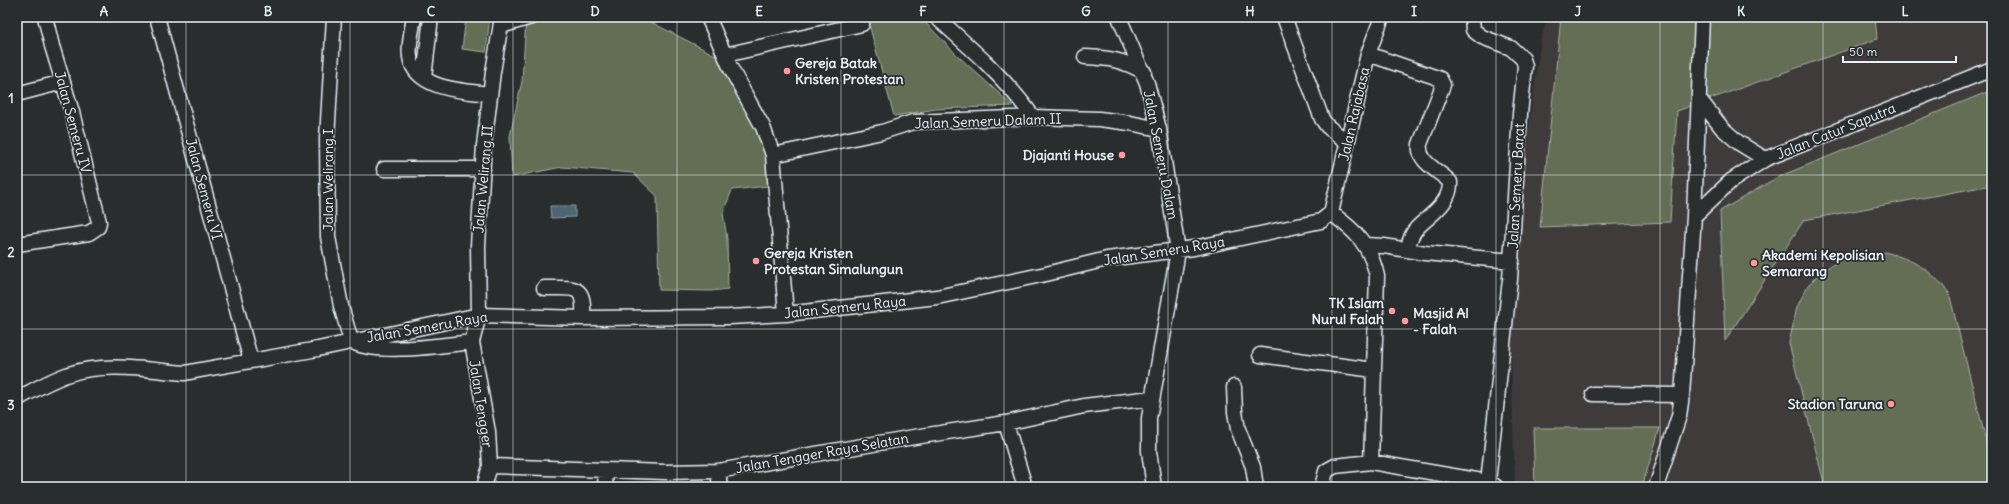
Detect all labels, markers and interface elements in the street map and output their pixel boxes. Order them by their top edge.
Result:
text: A [100,3,109,20]
text: B [264,3,273,20]
text: C [427,3,436,20]
text: D [590,3,600,20]
text: E [755,3,763,20]
text: F [919,3,927,20]
text: G [1081,3,1091,20]
text: H [1245,3,1255,20]
text: I [1411,3,1417,20]
text: J [1575,3,1582,20]
text: K [1737,3,1746,20]
text: L [1901,3,1909,20]
scale bar [1843,38,1956,64]
text: 50 m [1849,44,1878,59]
place label: Gereja Batak Kristen Protestan [795,54,904,88]
street label: Jalan Rajabasa [1334,65,1374,163]
marker: Gereja Batak Kristen Protestan [782,66,792,76]
street label: Jalan Semeru IV [51,69,95,175]
street label: Jalan Semeru Dalam [1140,89,1182,221]
text: 1 [8,90,14,107]
street label: Jalan Catur Saputra [1774,99,1898,163]
street label: Jalan Semeru Dalam II [914,109,1062,133]
street label: Jalan Semeru Barat [1504,123,1528,249]
street label: Jalan Welirang II [469,124,497,234]
street label: Jalan Welirang I [319,129,337,231]
street label: Jalan Semeru VI [182,136,226,242]
place label: Djajanti House [1023,146,1114,164]
marker: Djajanti House [1117,150,1127,160]
street label: Jalan Semeru Raya [1102,233,1226,269]
text: 2 [7,244,15,261]
place label: Gereja Kristen Protestan Simalungun [764,244,903,278]
place label: Akademi Kepolisian Semarang [1762,246,1884,280]
marker: Gereja Kristen Protestan Simalungun [751,256,761,266]
marker: Akademi Kepolisian Semarang [1749,258,1759,268]
street label: Jalan Semeru Raya [783,292,907,322]
place label: TK Islam Nurul Falah [1311,294,1385,328]
place label: Masjid Al - Falah [1413,304,1469,338]
marker: TK Islam Nurul Falah [1387,306,1397,316]
street label: Jalan Semeru Raya [365,307,489,347]
marker: Masjid Al - Falah [1400,316,1410,326]
street label: Jalan Tengger [465,359,497,449]
place label: Stadion Taruna [1788,395,1883,413]
text: 3 [7,397,15,414]
marker: Stadion Taruna [1886,399,1896,409]
street label: Jalan Tengger Raya Selatan [734,429,910,477]

